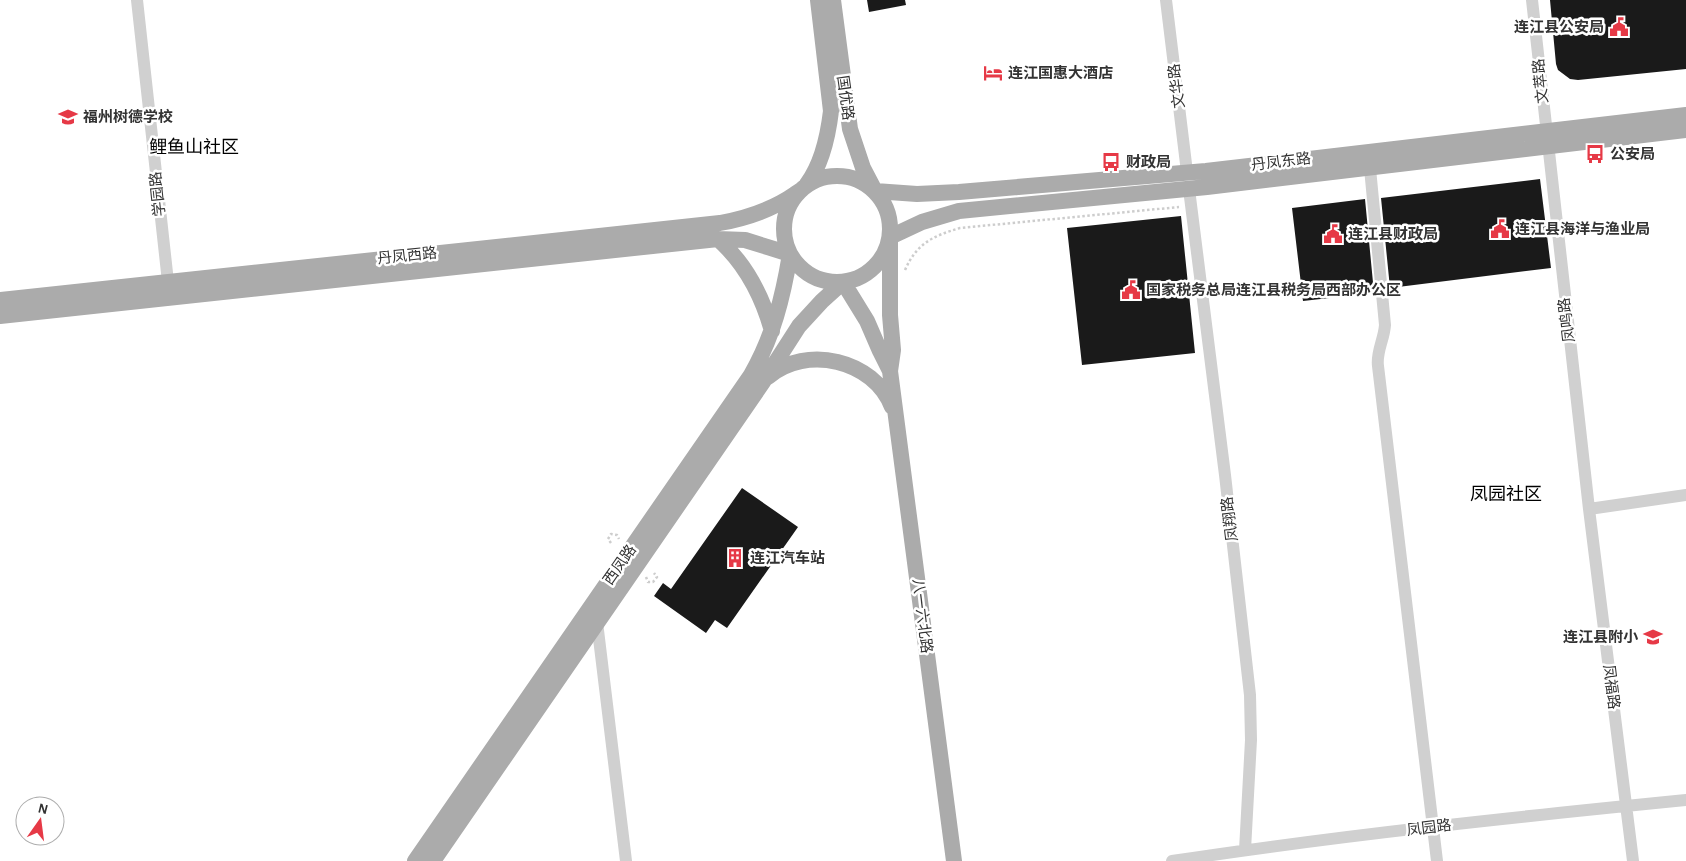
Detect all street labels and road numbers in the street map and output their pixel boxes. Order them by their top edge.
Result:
street label: 文萃路 [1530,58,1551,104]
street label: 文华路 [1165,63,1187,109]
street label: 国优路 [834,74,858,121]
street label: 丹凤东路 [1250,150,1312,173]
street label: 学园路 [147,171,168,217]
street label: 丹凤西路 [376,244,438,267]
street label: 凤鸣路 [1556,297,1577,343]
street label: 凤翔路 [1219,496,1240,542]
street label: 西凤路 [600,542,639,588]
street label: 八一六北路 [910,578,936,654]
street label: 凤福路 [1601,664,1622,710]
street label: 凤园路 [1406,817,1452,838]

